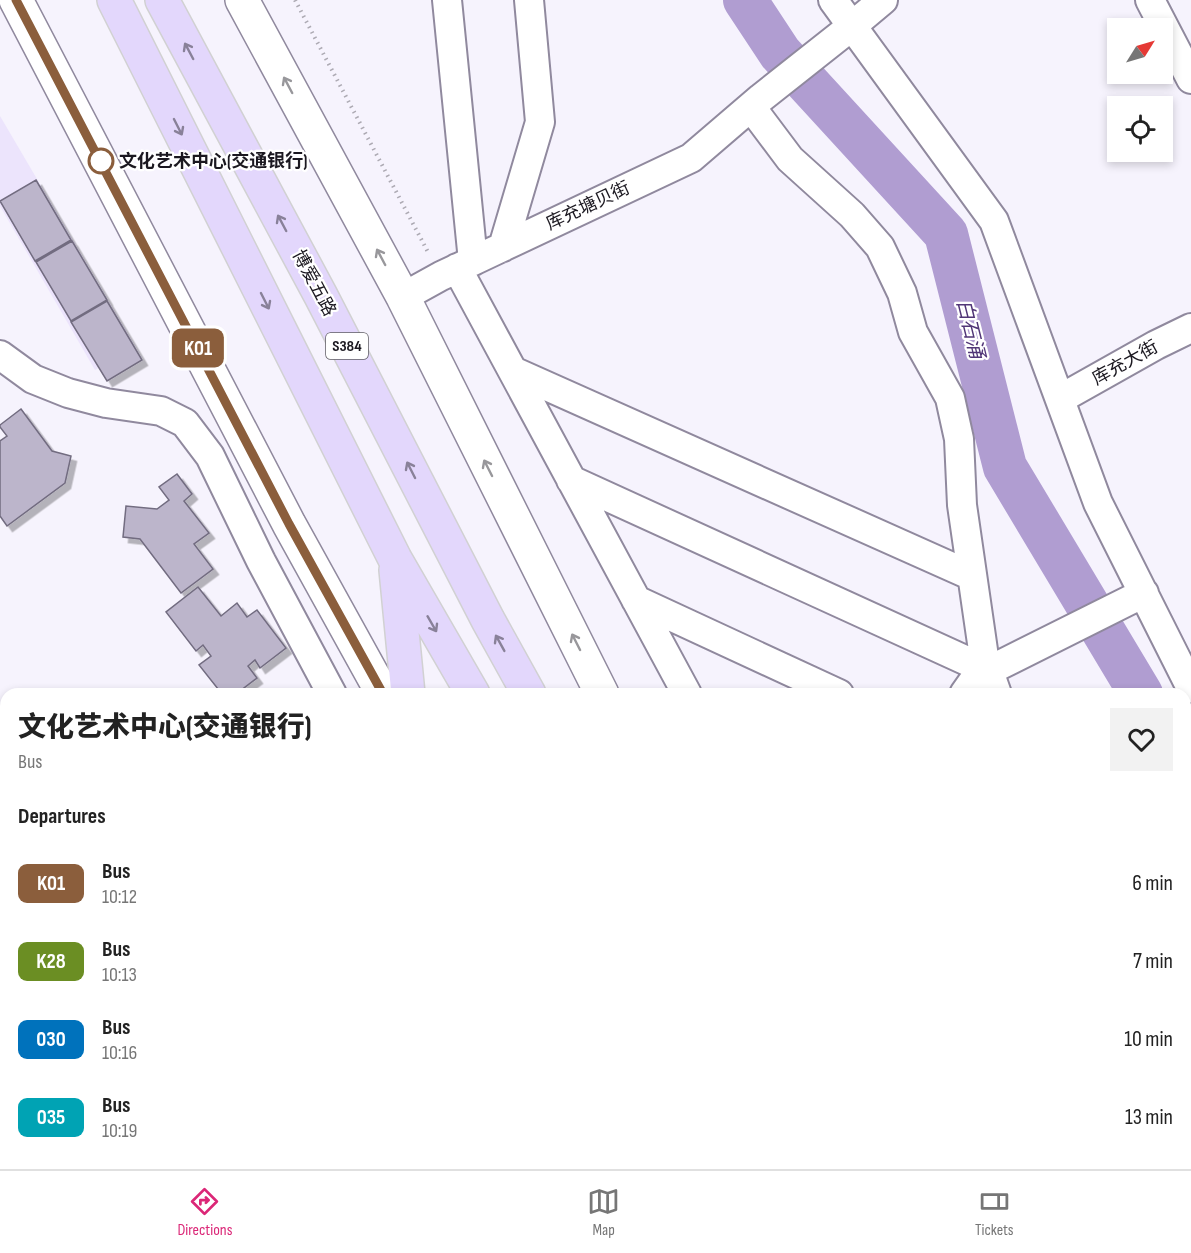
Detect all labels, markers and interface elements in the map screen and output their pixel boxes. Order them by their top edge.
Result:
north arrow [1107,18,1173,84]
map controls [1107,18,1173,162]
one-way arrow [183,43,195,60]
one-way arrow [282,77,293,95]
button: locate [1107,96,1173,162]
one-way arrow [173,118,184,136]
marker: 文化艺术中心(交通银行) [88,148,114,174]
place label: 文化艺术中心(交通银行) [119,150,307,172]
street label: 库充塘贝街 [543,177,633,235]
one-way arrow [276,215,288,232]
street label: 博爱五路 [288,246,340,320]
one-way arrow [375,249,387,266]
one-way arrow [260,292,272,310]
water label: 白石涌 [951,297,989,363]
line badge: K01 [164,328,232,368]
road number: S384 [326,333,368,359]
text: K01 [184,336,212,361]
street label: 库充大街 [1088,336,1162,390]
one-way arrow [482,459,494,477]
one-way arrow [404,462,416,480]
one-way arrow [427,615,439,632]
one-way arrow [570,634,581,652]
one-way arrow [494,635,506,652]
button: heart [1110,708,1173,771]
text: 文化艺术中心(交通银行) [18,711,311,744]
text: Bus [18,750,42,774]
text: Departures [18,803,106,830]
text: Bus [102,858,131,885]
text: 6 min [1132,870,1173,897]
text: K01 [37,871,65,896]
text: 10:12 [102,885,137,909]
text: Bus [102,936,131,963]
text: 7 min [1133,948,1173,975]
text: K28 [36,949,66,974]
text: 10:13 [102,963,137,987]
text: Bus [102,1014,131,1041]
text: 10 min [1124,1026,1173,1053]
text: 030 [36,1027,66,1052]
text: 10:16 [102,1041,137,1065]
text: Bus [102,1092,131,1119]
text: 13 min [1125,1104,1173,1131]
text: 035 [37,1105,65,1130]
text: 10:19 [102,1119,137,1143]
tab: Directions [177,1185,232,1240]
tab: Map [587,1185,620,1240]
tab: Tickets [975,1185,1014,1240]

